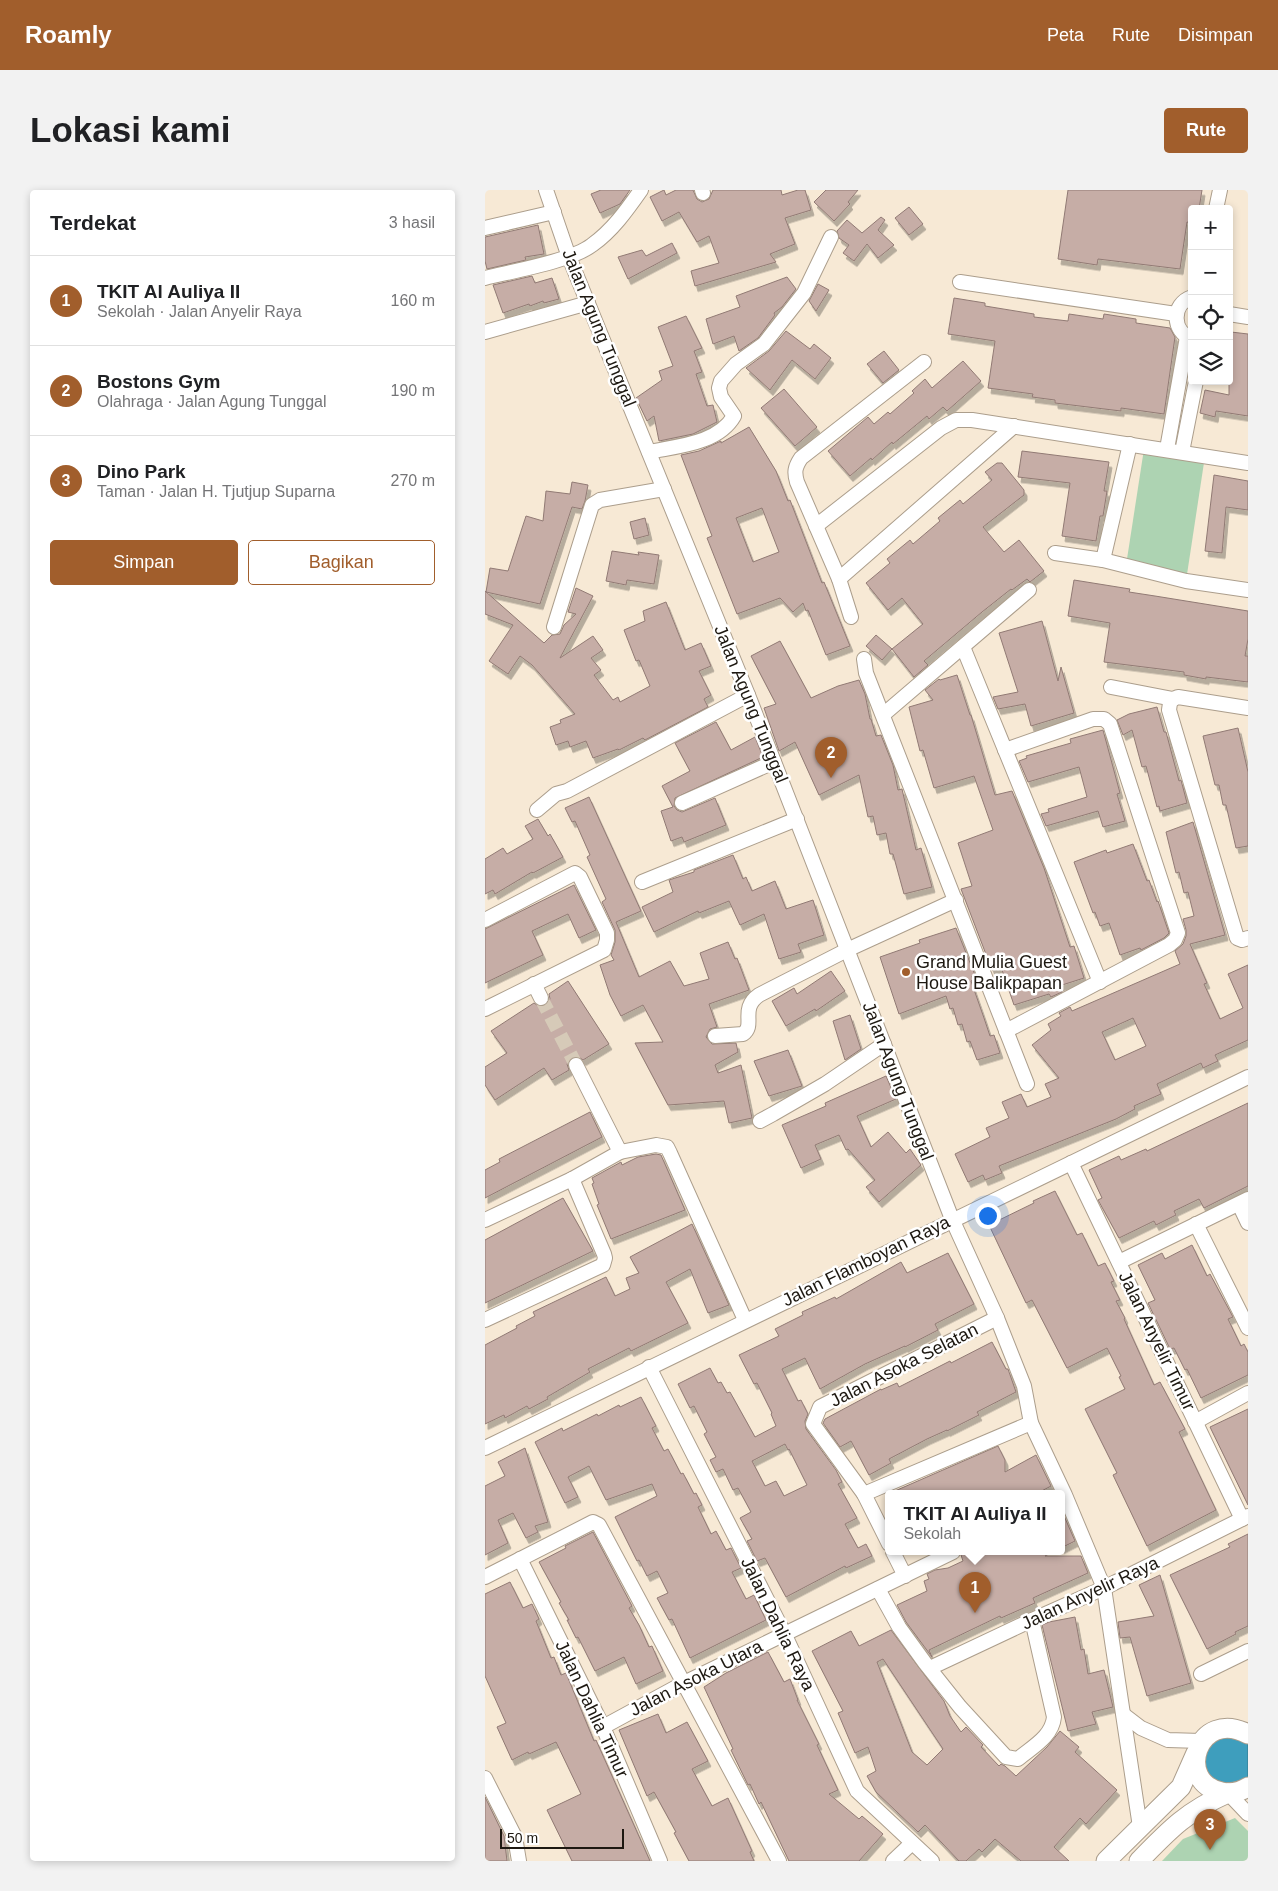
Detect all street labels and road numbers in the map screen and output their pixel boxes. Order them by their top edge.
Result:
street label: Jalan Agung Tunggal [558,246,640,410]
street label: Jalan Agung Tunggal [710,622,792,786]
street label: Jalan Agung Tunggal [859,999,937,1163]
street label: Jalan Flamboyan Raya [779,1211,954,1310]
street label: Jalan Anyelir Timur [1115,1268,1199,1414]
street label: Jalan Asoka Selatan [827,1319,981,1411]
street label: Jalan Anyelir Raya [1018,1552,1163,1634]
street label: Jalan Dahlia Raya [737,1554,819,1695]
street label: Jalan Asoka Utara [626,1635,766,1720]
street label: Jalan Dahlia Timur [551,1637,633,1781]

